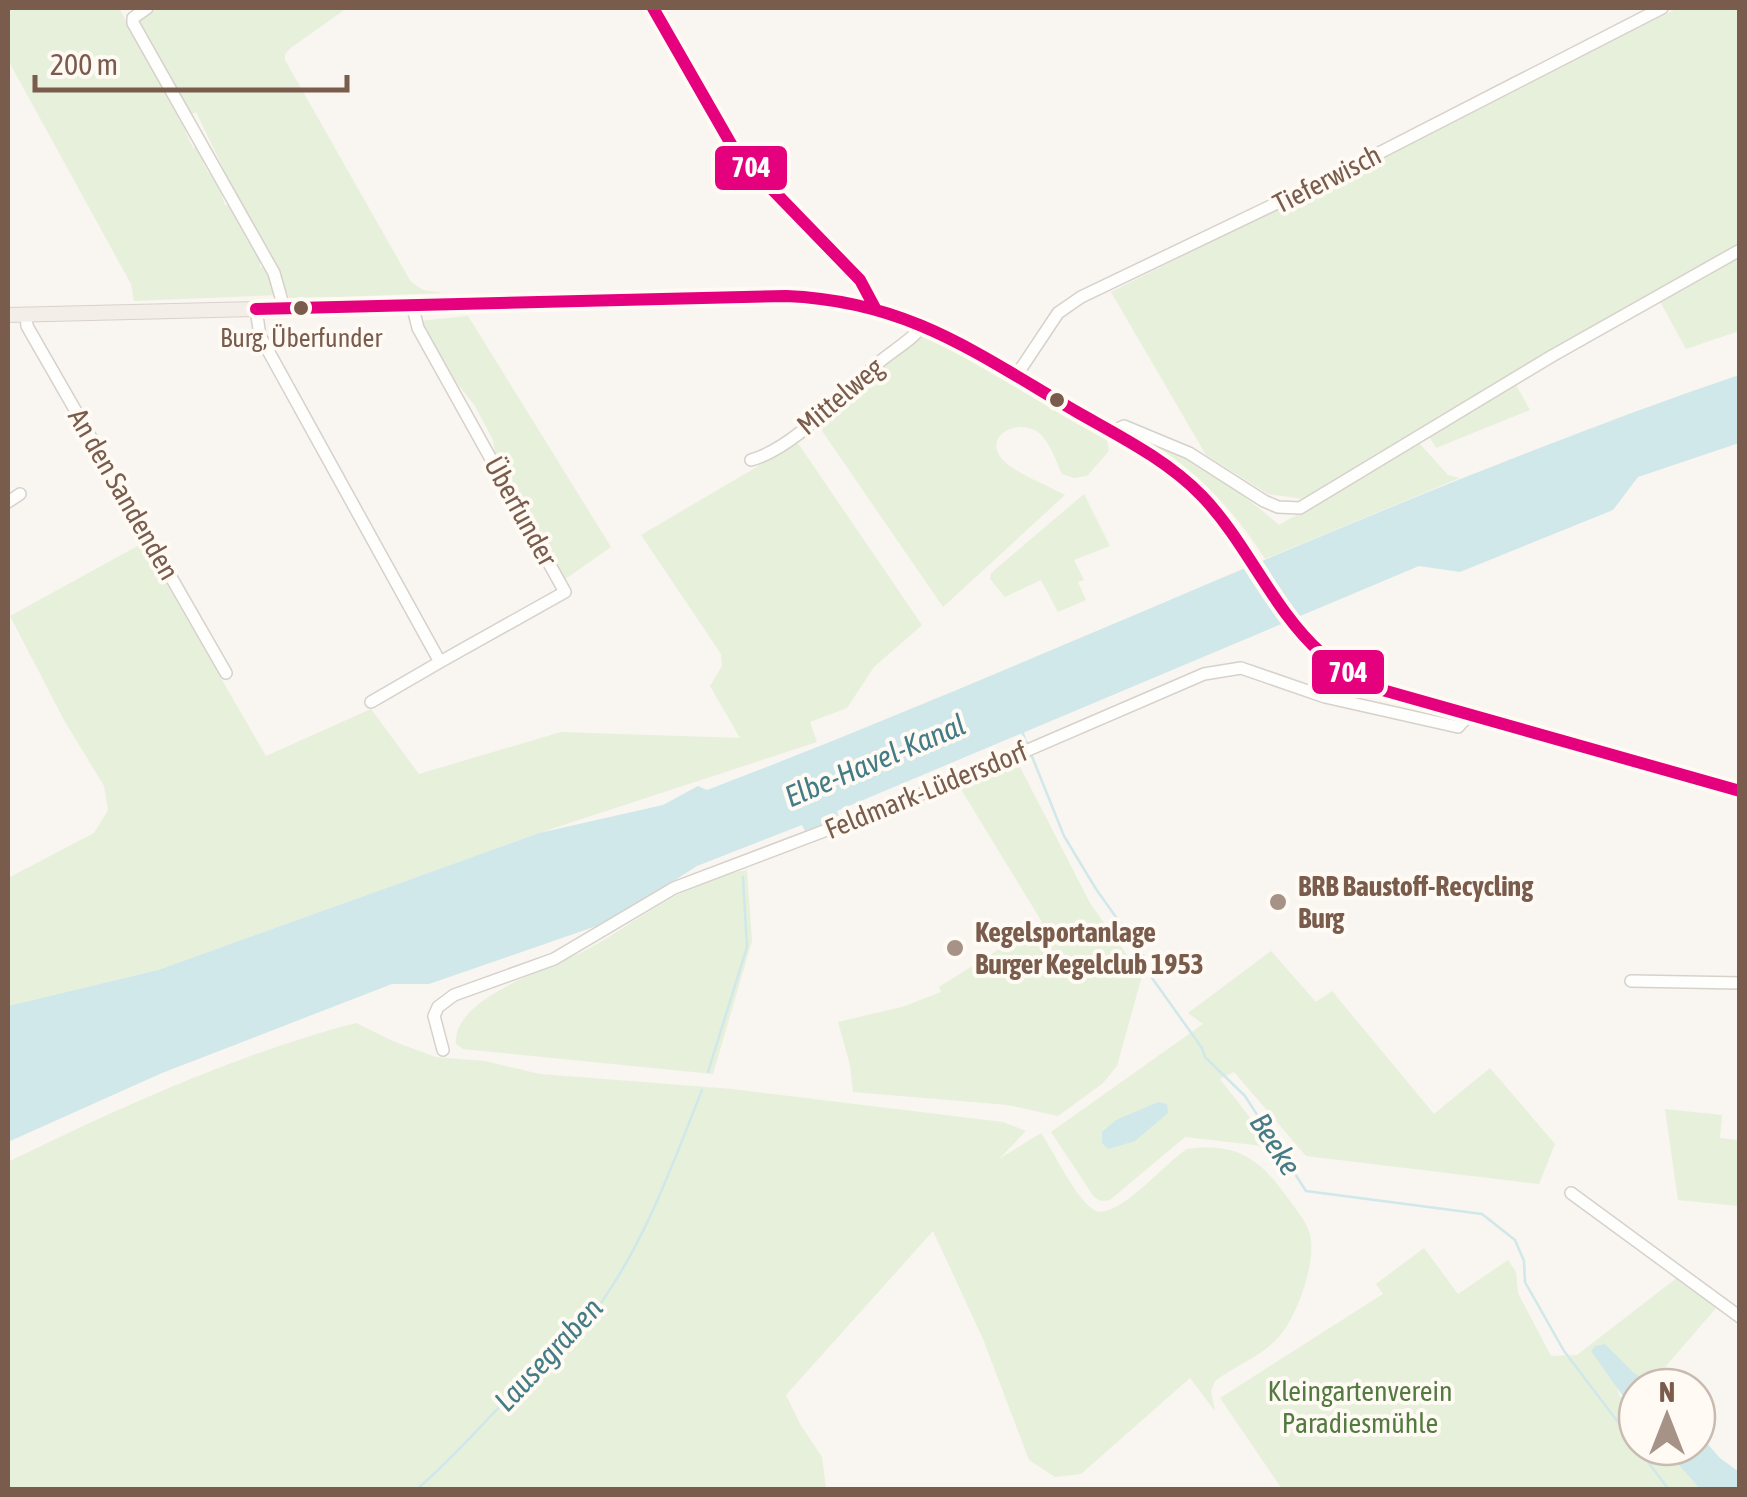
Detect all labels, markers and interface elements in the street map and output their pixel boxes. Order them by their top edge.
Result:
scale bar [35,30,348,92]
text: 200 m [50,47,118,81]
street label: Tieferwisch [1268,138,1386,220]
line badge: 704 [713,144,789,192]
text: 704 [731,151,771,183]
marker: Burg, Überfunder [291,298,311,318]
place label: Burg, Überfunder [220,323,382,353]
street label: Mittelweg [791,351,889,441]
unlabelled marker [1047,390,1067,410]
street label: An den Sandenden [62,403,186,585]
street label: Überfunder [478,451,564,572]
line badge: 704 [1310,648,1386,696]
text: 704 [1328,656,1368,688]
water label: Elbe-Havel-Kanal [779,707,971,813]
street label: Feldmark-Lüdersdorf [820,735,1032,845]
place label: BRB Baustoff-Recycling Burg [1298,870,1534,934]
marker: BRB Baustoff-Recycling Burg [1267,891,1289,913]
place label: Kegelsportanlage Burger Kegelclub 1953 [975,916,1204,980]
marker: Kegelsportanlage Burger Kegelclub 1953 [944,937,966,959]
water label: Beeke [1243,1107,1309,1181]
water label: Lausegraben [487,1290,609,1418]
north arrow [1617,1367,1717,1467]
park label: Kleingartenverein Paradiesmühle [1267,1375,1453,1439]
text: N [1659,1376,1675,1408]

